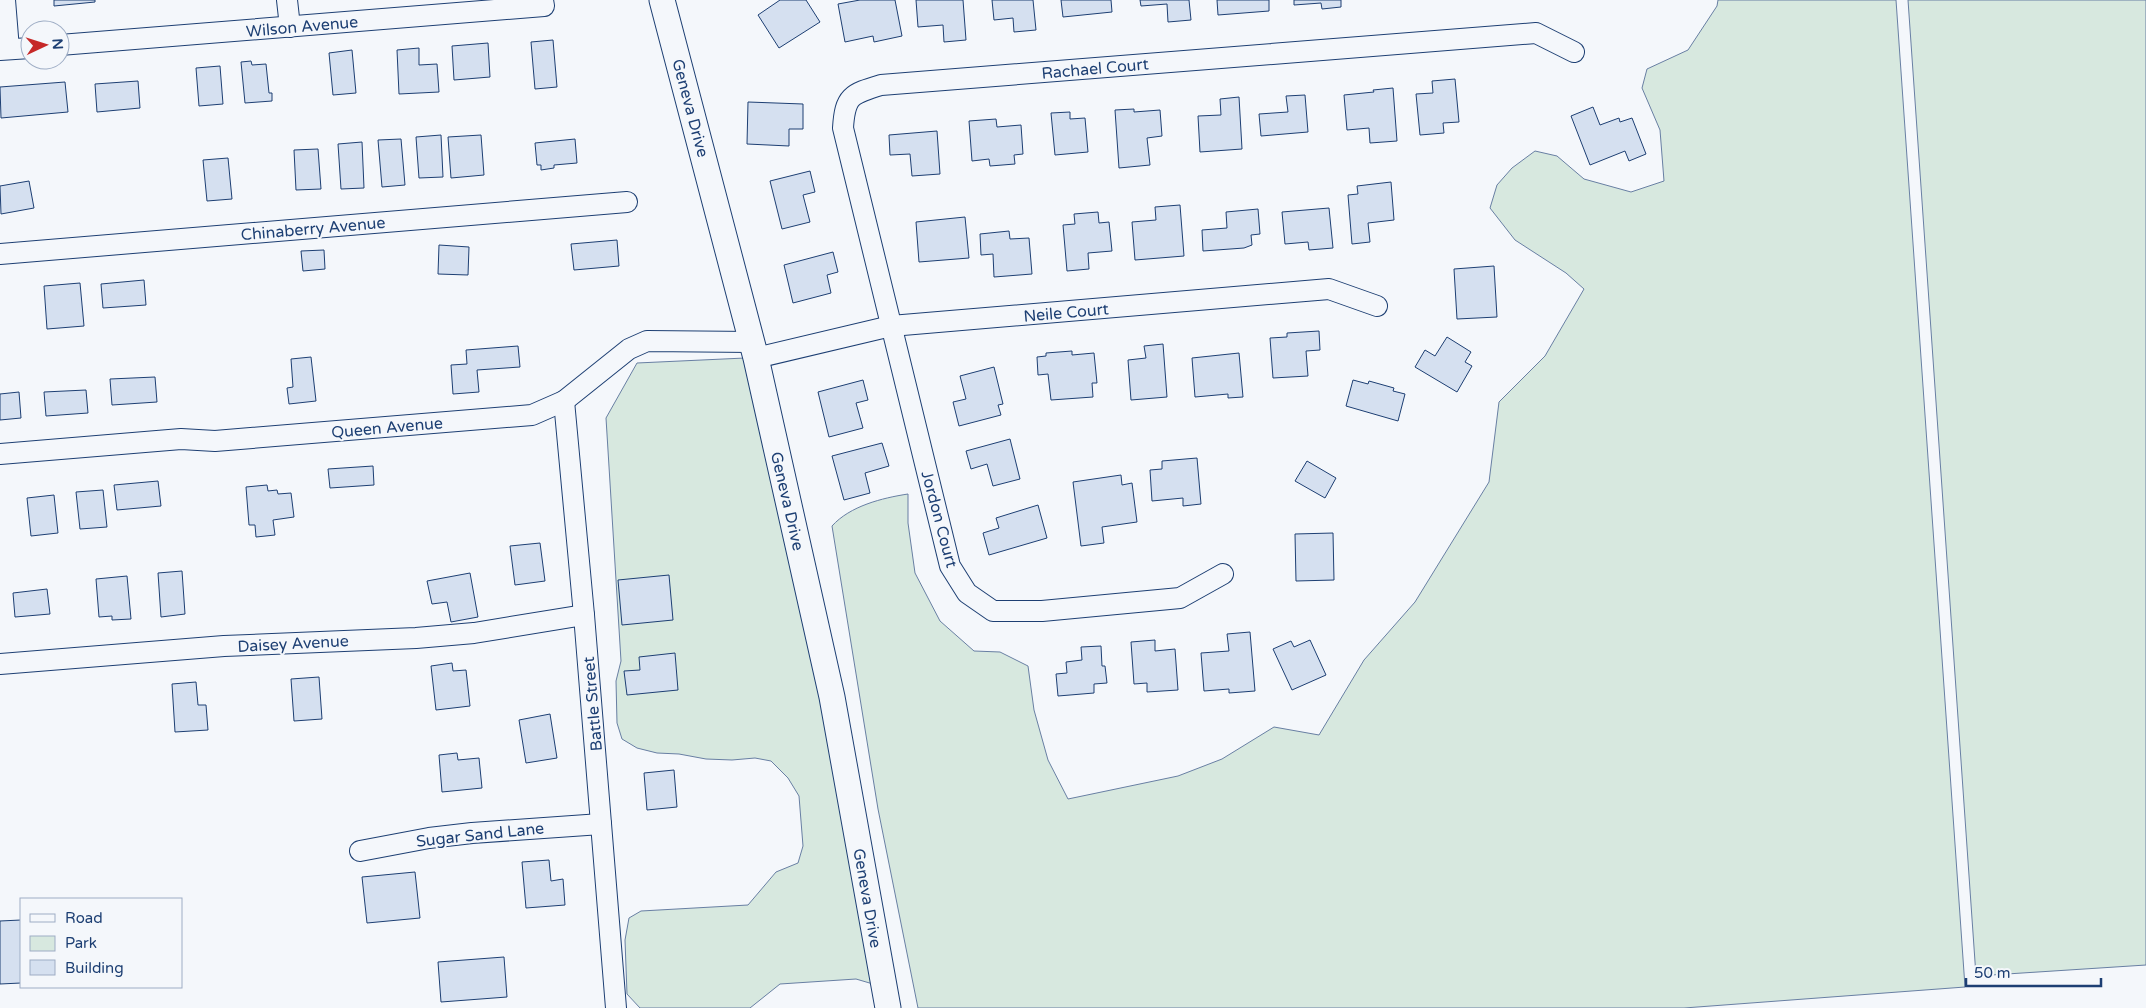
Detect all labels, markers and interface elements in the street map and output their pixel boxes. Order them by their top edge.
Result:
street label: Wilson Avenue [245,12,359,42]
north arrow [20,20,70,70]
text: N [49,38,66,50]
street label: Rachael Court [1041,54,1149,84]
street label: Geneva Drive [667,57,713,160]
street label: Chinaberry Avenue [240,213,386,245]
street label: Neile Court [1023,299,1110,327]
street label: Queen Avenue [330,413,444,443]
street label: Geneva Drive [766,450,808,553]
street label: Jordon Court [917,469,962,570]
street label: Daisey Avenue [237,631,349,657]
street label: Battle Street [579,656,607,752]
street label: Sugar Sand Lane [415,818,545,852]
street label: Geneva Drive [848,847,886,950]
legend [20,898,182,988]
text: Road [65,909,103,927]
text: Park [65,934,97,952]
scale bar [1966,956,2101,988]
text: Building [65,959,124,977]
text: 50 m [1974,964,2011,982]

